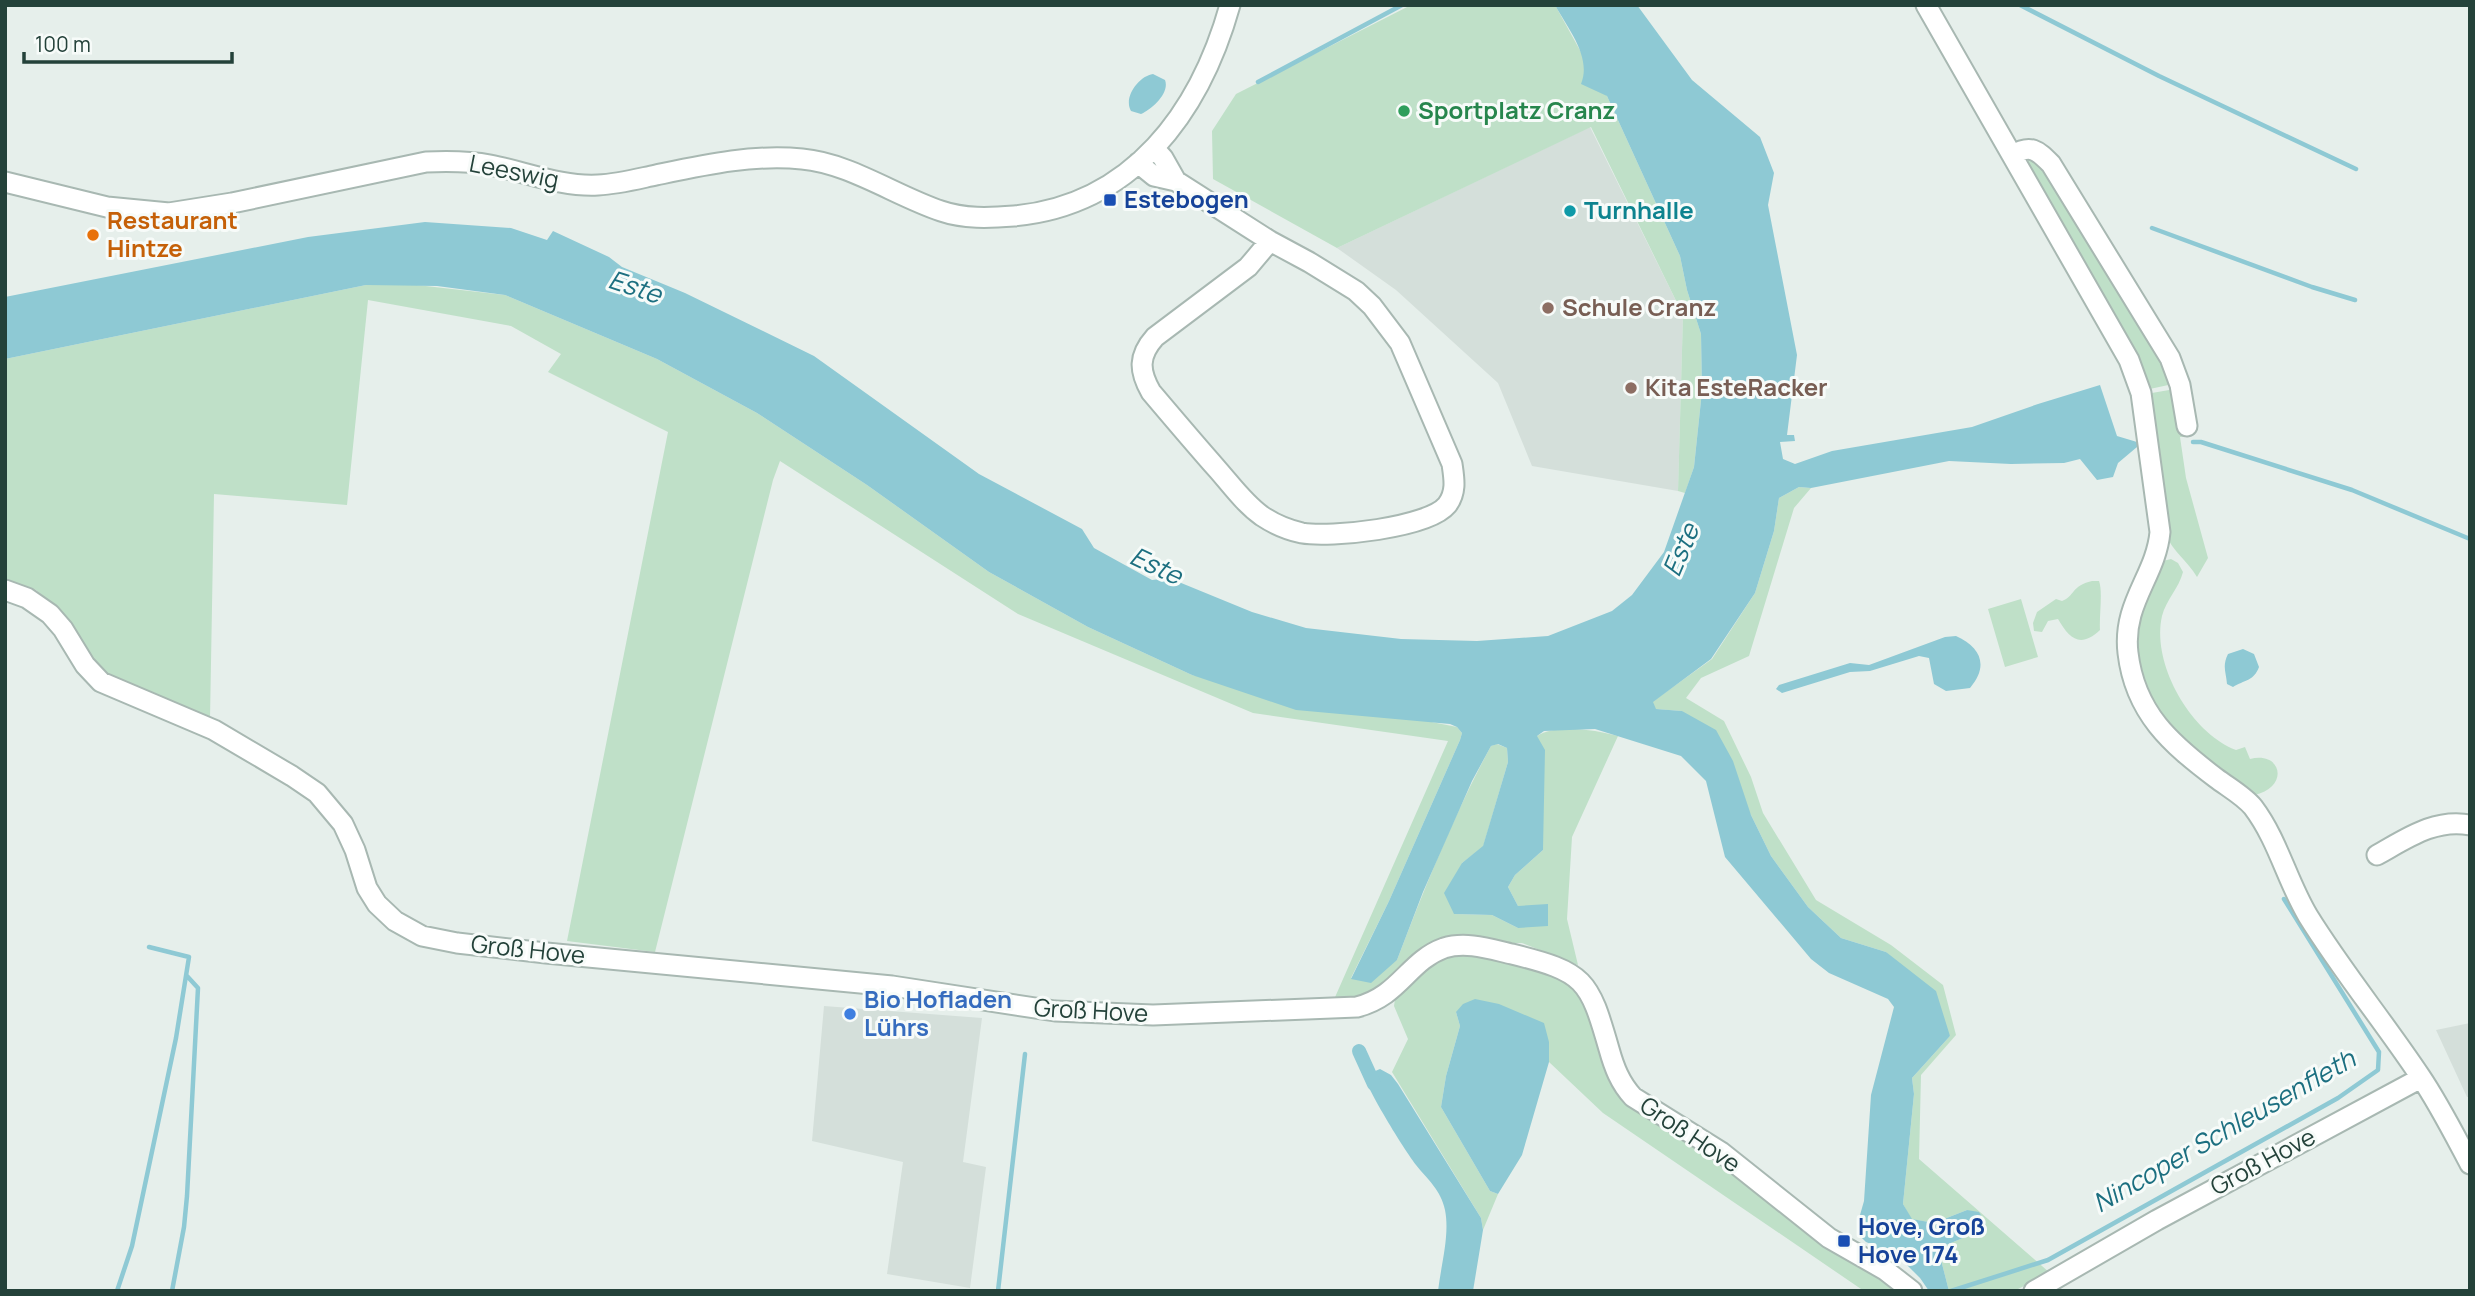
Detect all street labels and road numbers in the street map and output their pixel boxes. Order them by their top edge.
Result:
street label: Leeswig [467,146,562,195]
street label: Groß Hove [469,926,587,971]
street label: Groß Hove [1033,990,1149,1029]
street label: Groß Hove [1634,1088,1748,1179]
street label: Groß Hove [2204,1119,2321,1202]

